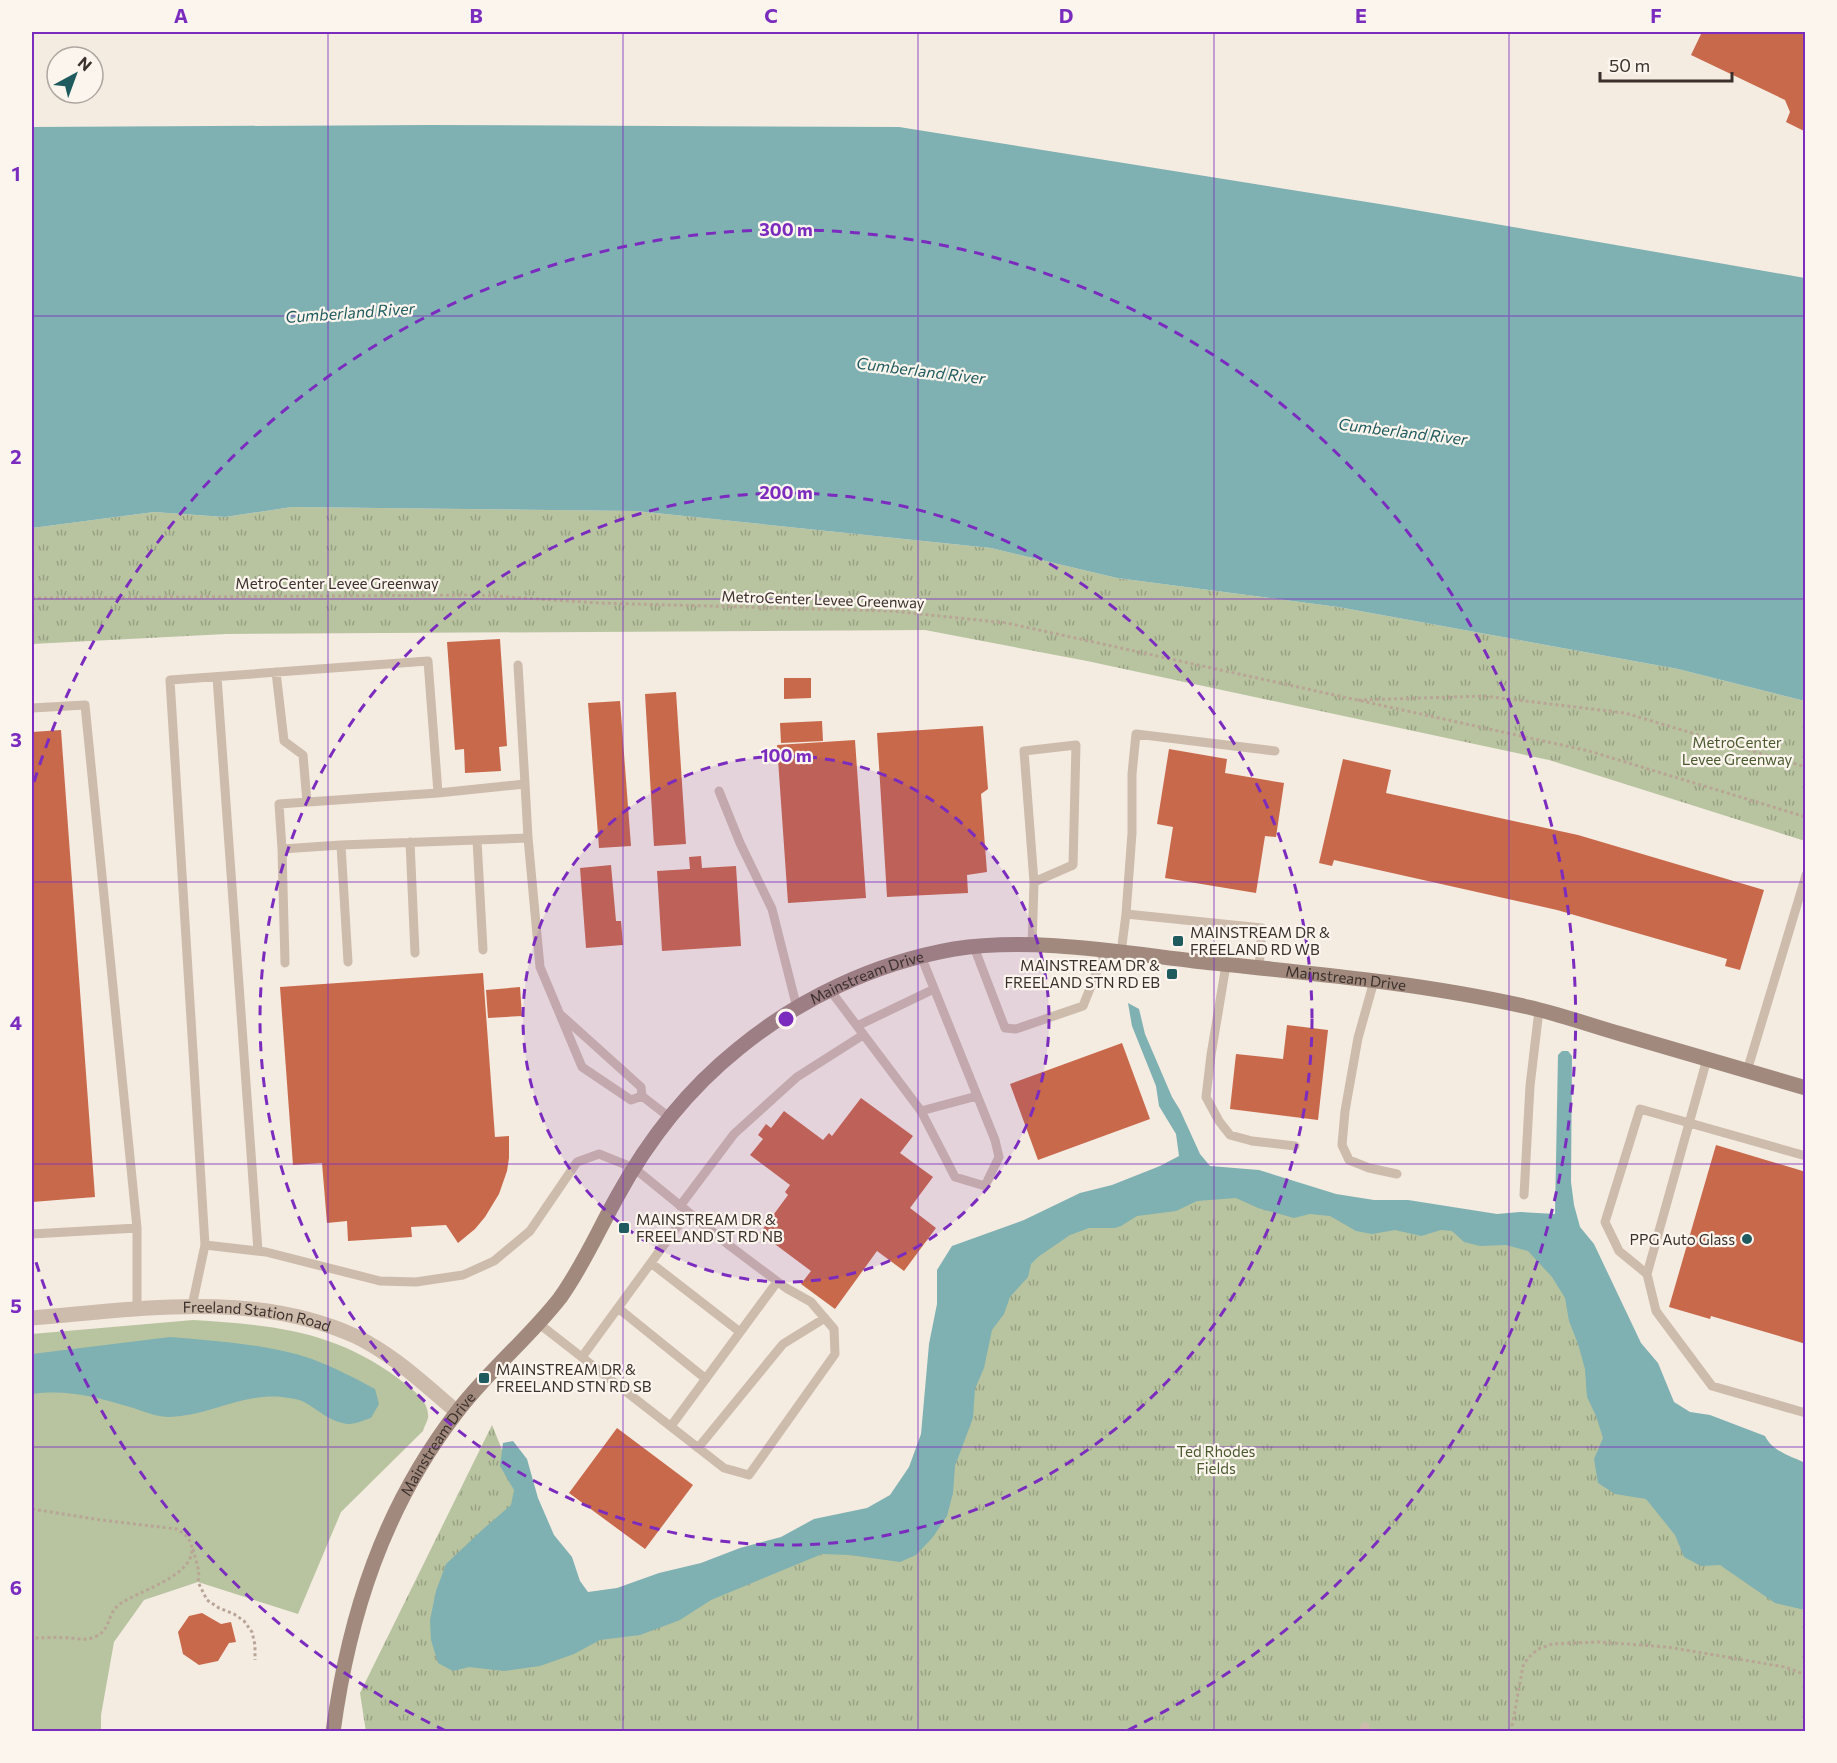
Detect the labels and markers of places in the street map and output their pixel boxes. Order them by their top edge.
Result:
place label: MAINSTREAM DR & FREELAND RD WB [1190,923,1330,958]
marker: MAINSTREAM DR & FREELAND RD WB [1171,934,1185,948]
place label: MAINSTREAM DR & FREELAND STN RD EB [1004,956,1160,991]
marker: MAINSTREAM DR & FREELAND STN RD EB [1165,967,1179,981]
centre of rings [776,1009,796,1029]
place label: MAINSTREAM DR & FREELAND ST RD NB [636,1210,783,1245]
marker: MAINSTREAM DR & FREELAND ST RD NB [617,1221,631,1235]
place label: PPG Auto Glass [1630,1230,1735,1248]
marker: PPG Auto Glass [1740,1232,1754,1246]
place label: MAINSTREAM DR & FREELAND STN RD SB [496,1360,652,1395]
marker: MAINSTREAM DR & FREELAND STN RD SB [477,1371,491,1385]

